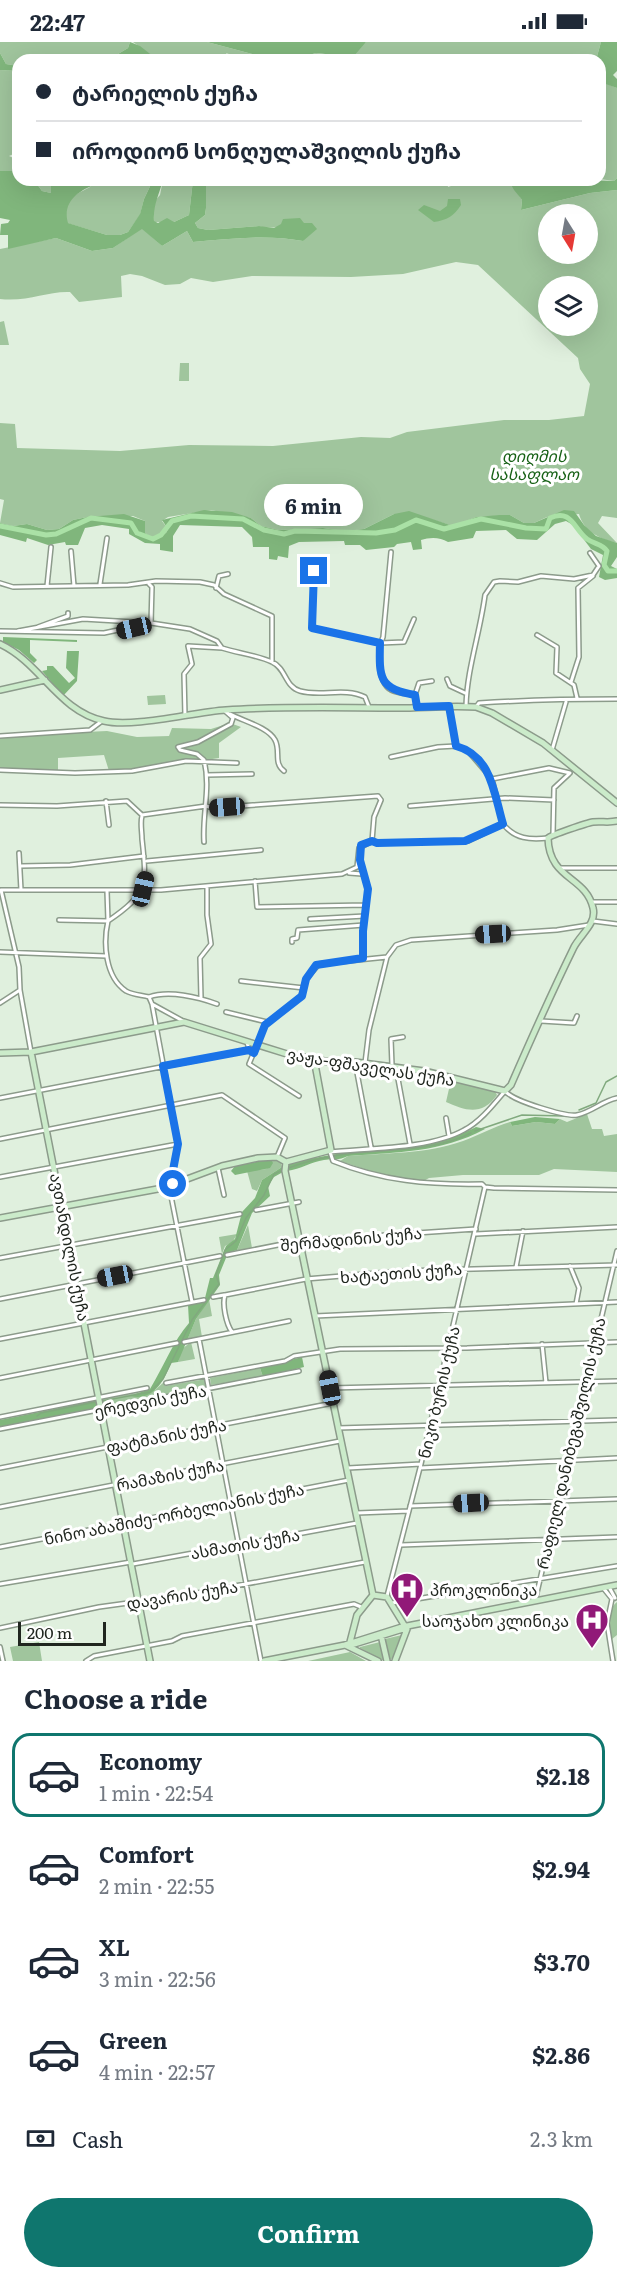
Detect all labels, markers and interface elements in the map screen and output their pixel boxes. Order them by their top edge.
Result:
text: 22:47 [30,5,85,38]
text: ტარიელის ქუჩა [72,75,258,108]
text: იროდიონ სონღულაშვილის ქუჩა [72,133,461,166]
north arrow [538,204,598,264]
map controls [538,204,598,336]
button: layers [538,276,598,336]
park label: დიღმის სასაფლაო [489,443,580,485]
callout: 6 min [264,484,364,526]
text: 6 min [285,490,342,520]
route end [300,557,327,584]
car [114,615,154,641]
car [208,797,246,817]
car [130,869,156,909]
car [475,924,511,944]
street label: ვაჟა-ფშაველას ქუჩა [286,1041,456,1091]
route start [159,1170,186,1197]
street label: ავთანდილის ქუჩა [45,1171,97,1323]
street label: შერმადინის ქუჩა [279,1220,423,1256]
street label: ხატაეთის ქუჩა [339,1256,463,1288]
car [96,1264,134,1288]
street label: რაფიელ დანიბეგაშვილის ქუჩა [529,1315,611,1571]
street label: ნიკო ბურის ქუჩა [411,1323,465,1461]
car [318,1369,342,1407]
street label: ერედვის ქუჩა [92,1377,208,1423]
street label: ფატმანის ქუჩა [104,1412,228,1458]
street label: რამაზის ქუჩა [114,1452,226,1496]
street label: ნინო აბაშიძე-ორბელიანის ქუჩა [42,1476,306,1550]
car [453,1493,489,1513]
street label: ასმათის ქუჩა [189,1522,301,1564]
hospital icon: პროკლინიკა [389,1571,425,1618]
street label: დავარის ქუჩა [125,1573,239,1615]
place label: პროკლინიკა [430,1577,537,1601]
hospital icon: საოჯახო კლინიკა [574,1602,610,1649]
place label: საოჯახო კლინიკა [422,1608,569,1632]
scale bar [18,1619,106,1646]
text: 200 m [27,1620,72,1644]
text: Choose a ride [24,1677,207,1717]
text: Economy [99,1744,202,1777]
icon: car [27,1748,81,1802]
text: $2.18 [536,1759,590,1792]
text: 1 min · 22:54 [99,1777,213,1807]
text: Comfort [99,1837,194,1870]
icon: car [27,1841,81,1895]
text: $2.94 [532,1852,590,1885]
text: 2 min · 22:55 [99,1870,214,1900]
text: XL [99,1930,130,1963]
icon: car [27,1934,81,1988]
text: $3.70 [534,1945,590,1978]
text: 3 min · 22:56 [99,1963,216,1993]
text: Green [99,2023,168,2056]
icon: car [27,2027,81,2081]
text: $2.86 [532,2038,590,2071]
text: 4 min · 22:57 [99,2056,215,2086]
icon: cash [24,2122,57,2155]
text: Cash [72,2122,123,2155]
text: 2.3 km [530,2123,593,2153]
button: Confirm [24,2198,593,2267]

